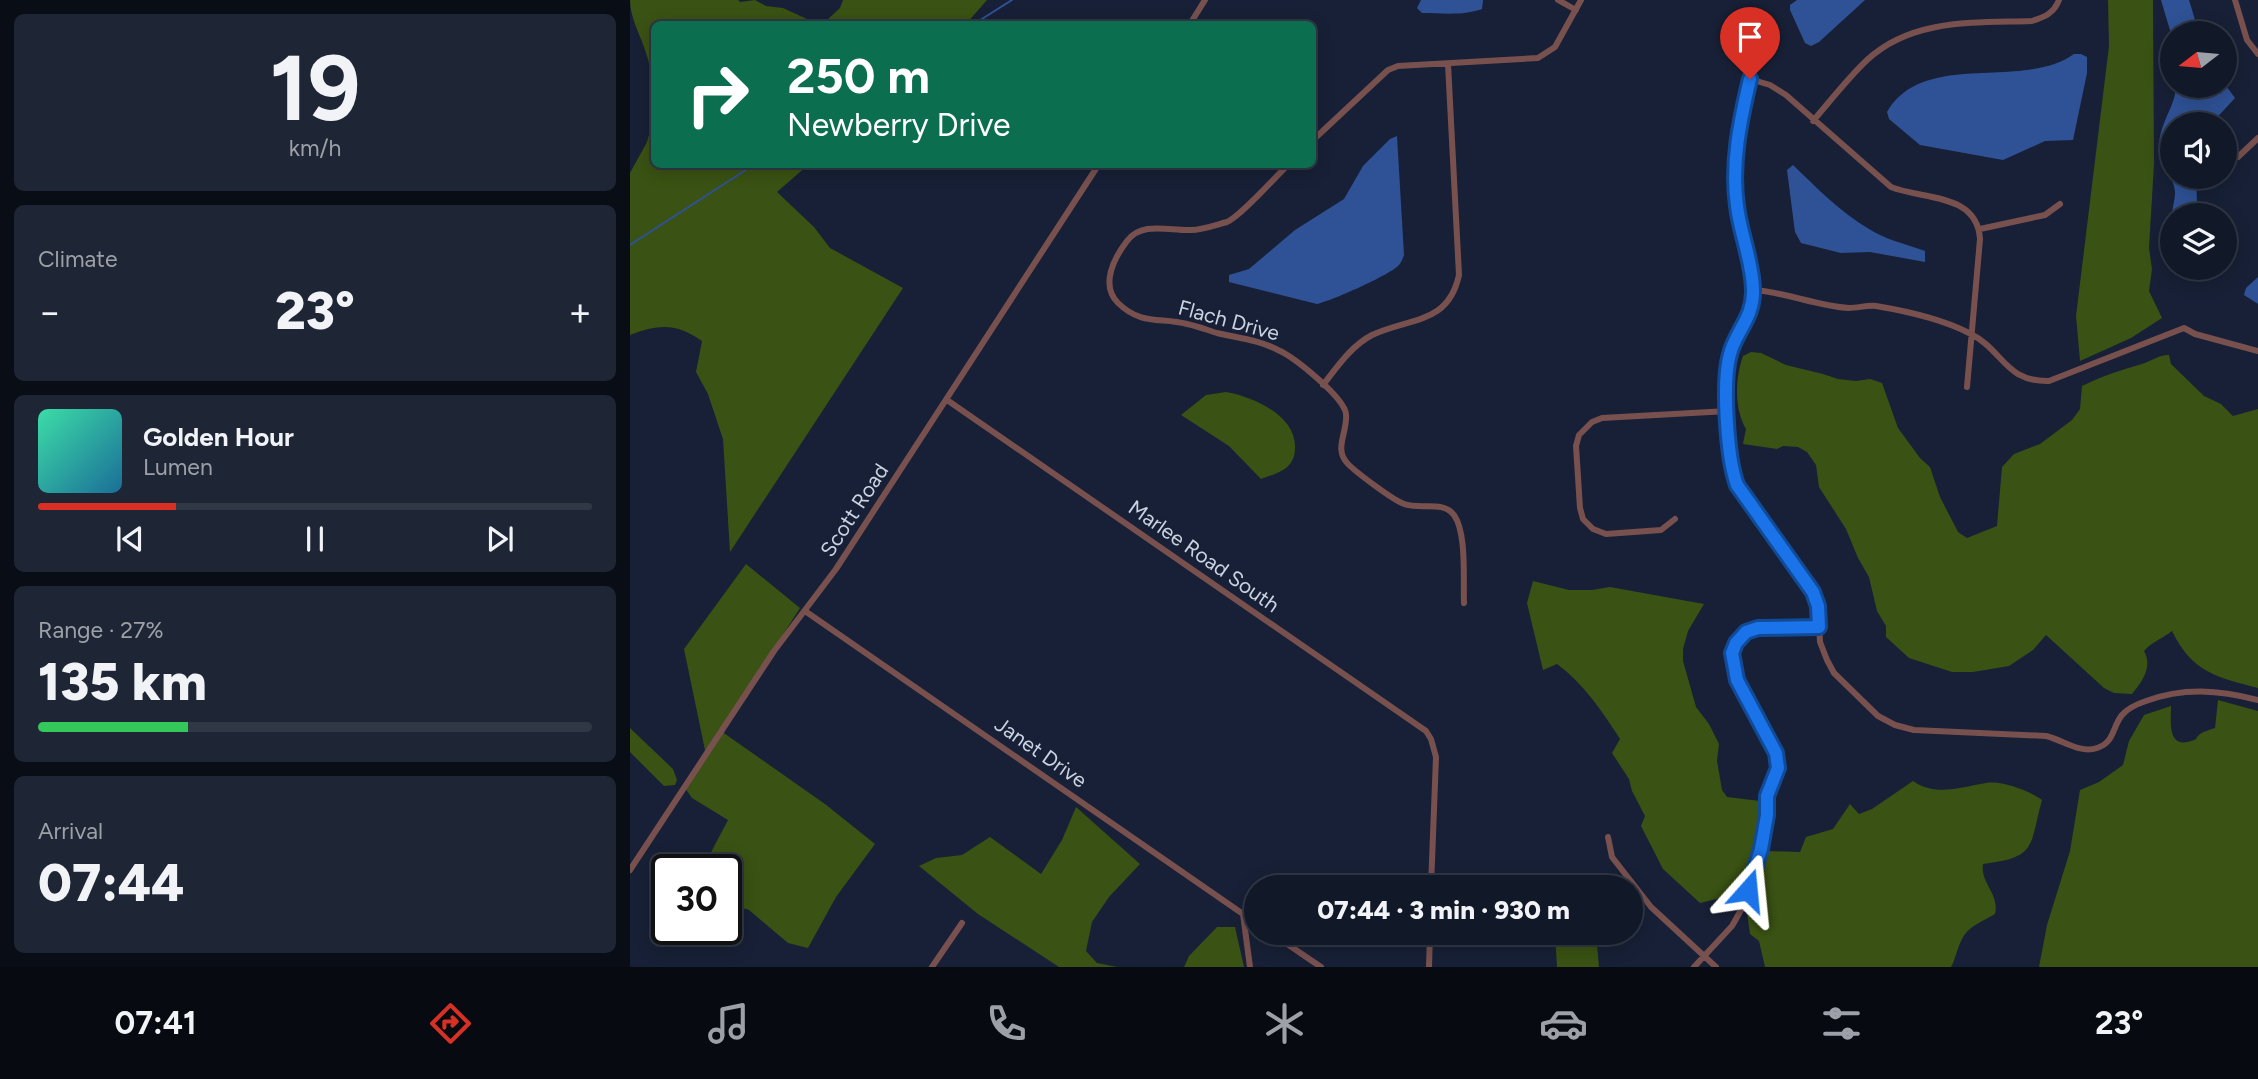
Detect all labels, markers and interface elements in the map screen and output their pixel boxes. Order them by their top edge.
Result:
pin [1720,7,1780,79]
icon: arrive [1731,18,1769,56]
north arrow [2160,21,2236,98]
map controls [2160,21,2237,280]
text: 19 [269,34,361,143]
text: 250 m [787,46,930,105]
icon: right [672,49,763,140]
text: Newberry Drive [787,106,1011,144]
button: sound [2160,112,2237,189]
text: km/h [289,134,341,162]
button: layers [2160,203,2237,280]
text: Climate [38,245,117,273]
text: 23° [275,280,355,342]
text: − [38,289,62,335]
text: + [568,289,592,335]
street label: Flach Drive [1176,295,1282,345]
text: Golden Hour [143,421,294,453]
text: Lumen [143,453,213,481]
street label: Scott Road [815,459,893,561]
street label: Marlee Road South [1124,495,1284,617]
icon: previous [111,520,149,558]
icon: pause [296,520,334,558]
icon: next [481,520,519,558]
text: Range · 27% [38,616,164,644]
text: 135 km [38,651,207,713]
street label: Janet Drive [990,711,1092,793]
text: Arrival [38,817,103,845]
text: 07:44 [38,852,185,914]
position arrow [1711,853,1785,927]
speed limit sign: 30 [651,854,742,945]
text: 07:44 · 3 min · 930 m [1317,894,1570,926]
icon: directions [426,999,475,1048]
icon: music [704,999,753,1048]
icon: phone [982,999,1031,1048]
icon: climate [1260,999,1309,1048]
icon: car [1539,999,1588,1048]
icon: filters [1817,999,1866,1048]
text: 07:41 [115,1004,197,1042]
text: 23° [2095,1004,2143,1042]

